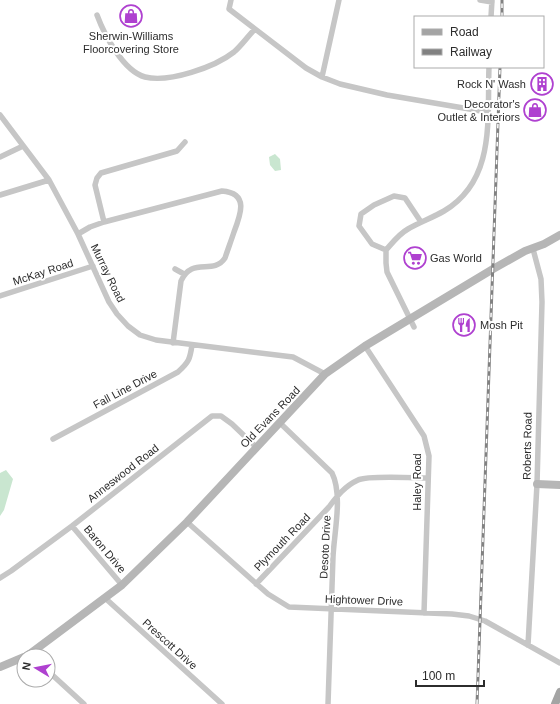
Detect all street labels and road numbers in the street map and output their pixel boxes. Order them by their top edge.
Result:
street label: Murray Road [89,242,127,304]
street label: McKay Road [11,257,75,287]
street label: Fall Line Drive [91,367,159,411]
street label: Old Evans Road [238,384,302,450]
street label: Roberts Road [520,412,534,480]
street label: Anneswood Road [85,442,161,504]
street label: Haley Road [411,453,423,511]
street label: Plymouth Road [252,511,312,573]
street label: Desoto Drive [317,515,333,579]
street label: Baron Drive [82,523,128,575]
street label: Hightower Drive [325,593,403,607]
street label: Prescott Drive [140,616,200,672]

